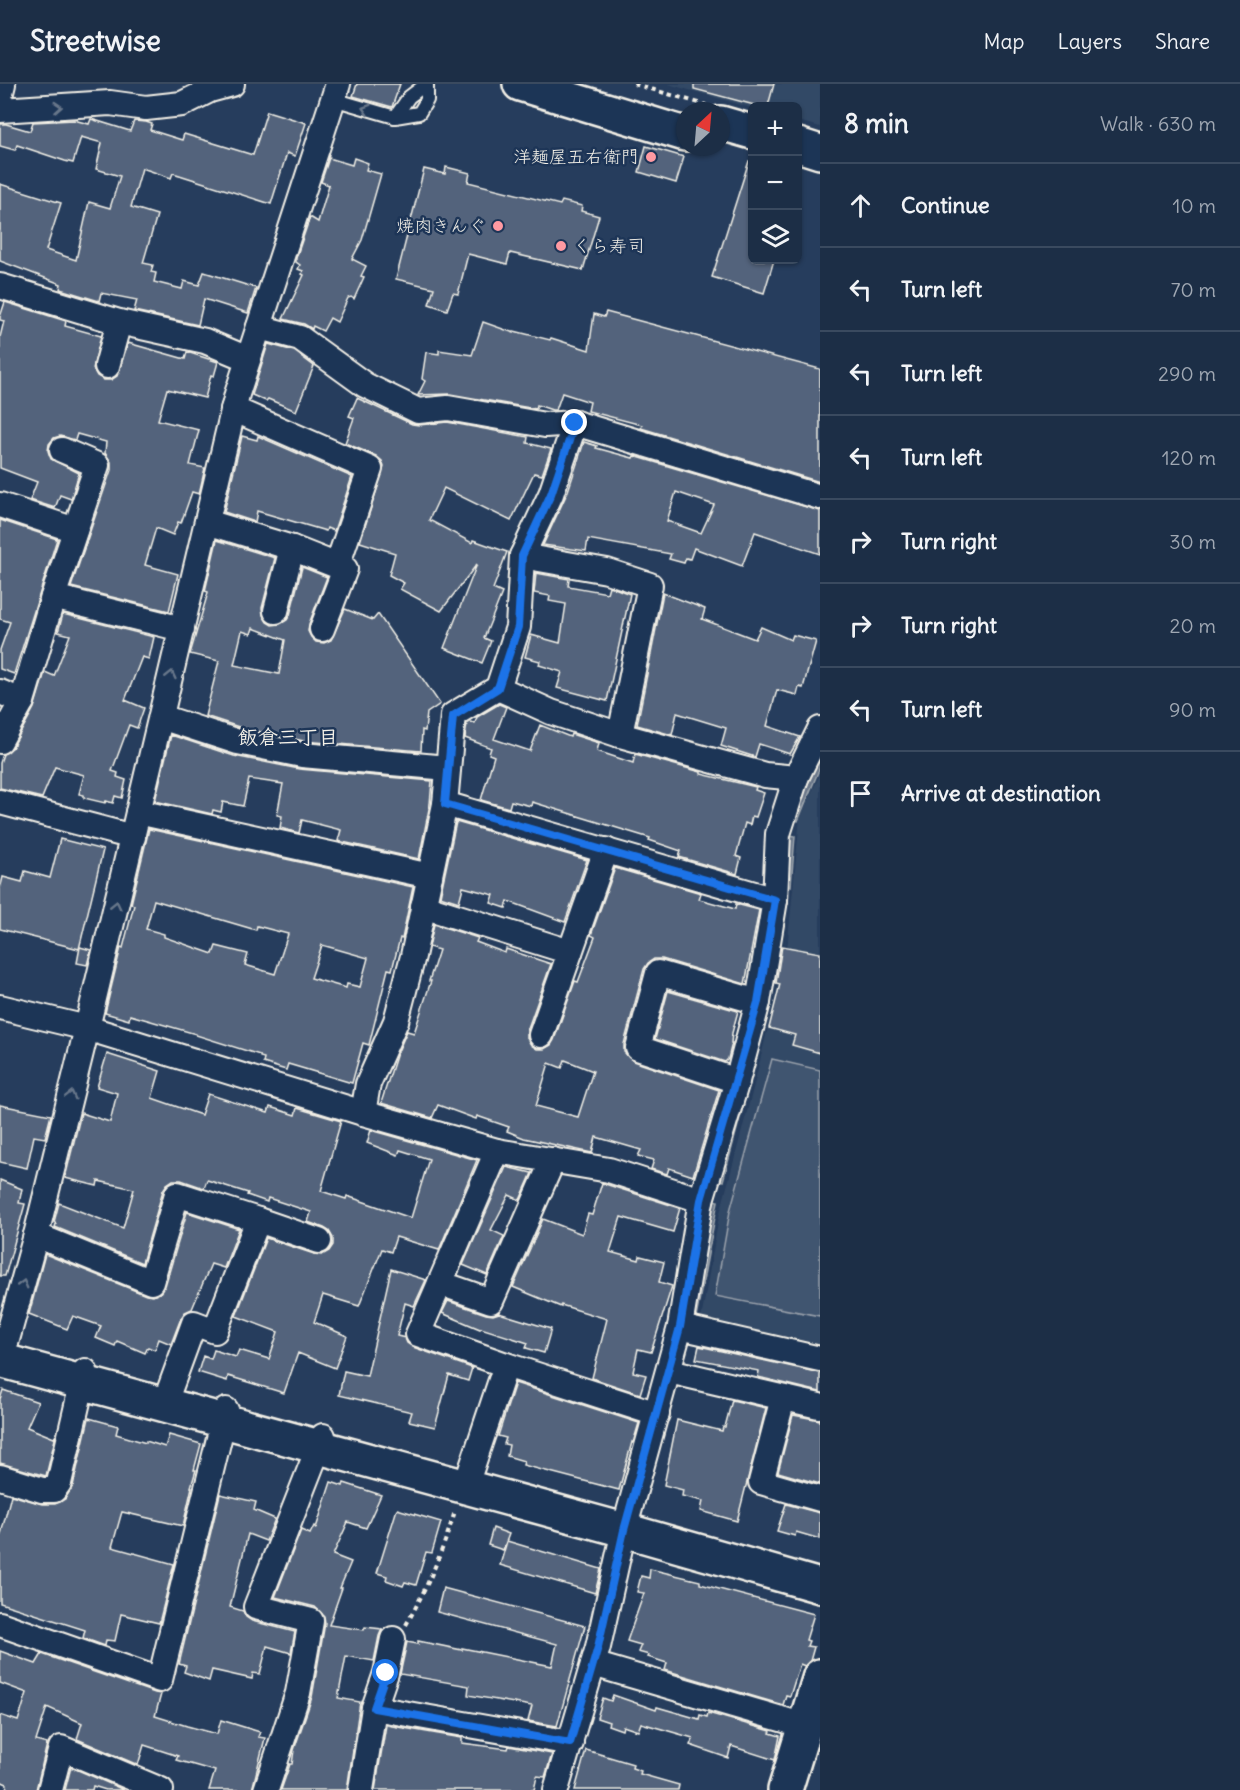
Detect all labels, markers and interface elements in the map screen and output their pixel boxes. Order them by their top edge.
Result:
text: Streetwise [30,23,161,59]
text: Map [984,28,1024,55]
text: Layers [1057,28,1122,55]
text: Share [1155,28,1210,55]
one-way arrow [54,100,63,113]
north arrow [676,102,730,156]
map controls [748,102,802,264]
button: + [748,102,802,156]
one-way arrow [361,104,372,116]
text: 8 min [844,107,909,140]
text: Walk · 630 m [1100,111,1216,136]
place label: 洋麺屋五右衛門 [513,145,639,168]
marker: 洋麺屋五右衛門 [644,150,658,164]
button: − [748,156,802,210]
icon: ahead [844,189,877,222]
text: Continue [901,191,990,219]
text: 10 m [1173,193,1216,218]
button: layers [748,210,802,264]
place label: 焼肉きんぐ [396,214,486,237]
marker: 焼肉きんぐ [491,219,505,233]
place label: くら寿司 [573,234,645,257]
marker: くら寿司 [554,239,568,253]
icon: left [844,273,877,306]
text: Turn left [901,275,982,303]
text: 70 m [1171,277,1216,302]
icon: left [844,357,877,390]
text: Turn left [901,359,982,387]
text: 290 m [1158,361,1216,386]
route end [561,409,587,435]
icon: left [844,441,877,474]
text: Turn left [901,443,982,471]
text: 120 m [1162,445,1216,470]
icon: right [844,525,877,558]
text: Turn right [901,527,997,555]
text: 30 m [1169,529,1216,554]
icon: right [844,609,877,642]
text: Turn right [901,611,997,639]
text: 20 m [1170,613,1216,638]
one-way arrow [163,670,176,680]
icon: left [844,693,877,726]
text: Turn left [901,695,982,723]
text: 90 m [1169,697,1216,722]
district label: 飯倉三丁目 [238,724,338,749]
icon: arrive [844,777,877,810]
text: Arrive at destination [901,779,1101,807]
one-way arrow [109,901,122,911]
one-way arrow [63,1090,76,1100]
one-way arrow [16,1279,28,1290]
route start [372,1659,398,1685]

